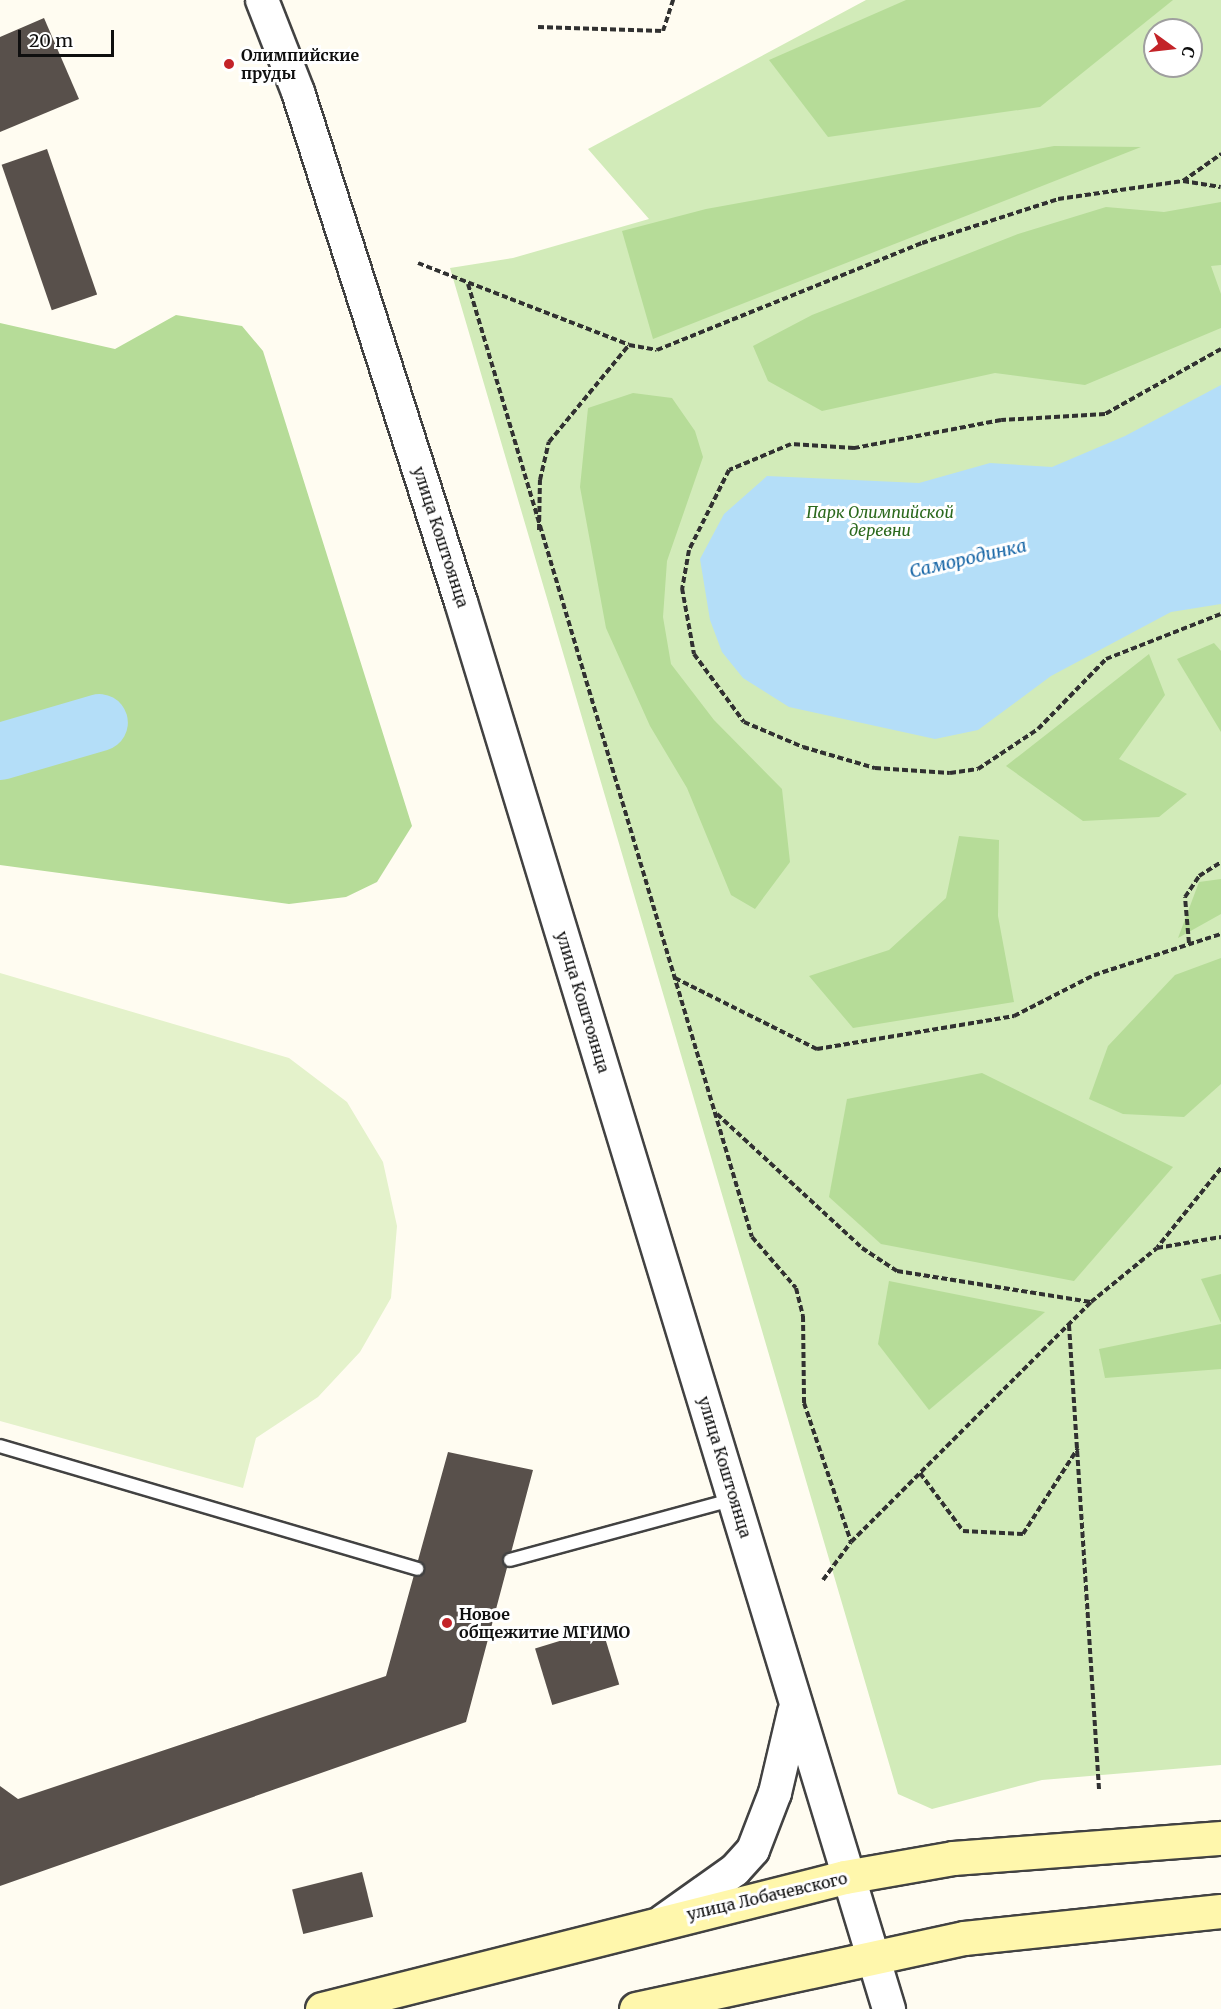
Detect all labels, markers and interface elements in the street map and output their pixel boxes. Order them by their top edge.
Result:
scale bar [21,18,117,56]
north arrow [1143,18,1203,78]
text: 20 m [29,29,73,52]
text: С [1177,44,1199,60]
place label: Олимпийские пруды [241,45,359,83]
marker: Олимпийские пруды [222,57,236,71]
street label: улица Коштоянца [409,464,473,610]
park label: Парк Олимпийской деревни [806,502,954,540]
water label: Самородинка [907,535,1029,583]
street label: улица Коштоянца [552,929,614,1075]
street label: улица Коштоянца [694,1394,756,1540]
place label: Новое общежитие МГИМО [459,1604,630,1642]
marker: Новое общежитие МГИМО [440,1616,454,1630]
street label: улица Лобачевского [685,1868,849,1924]

